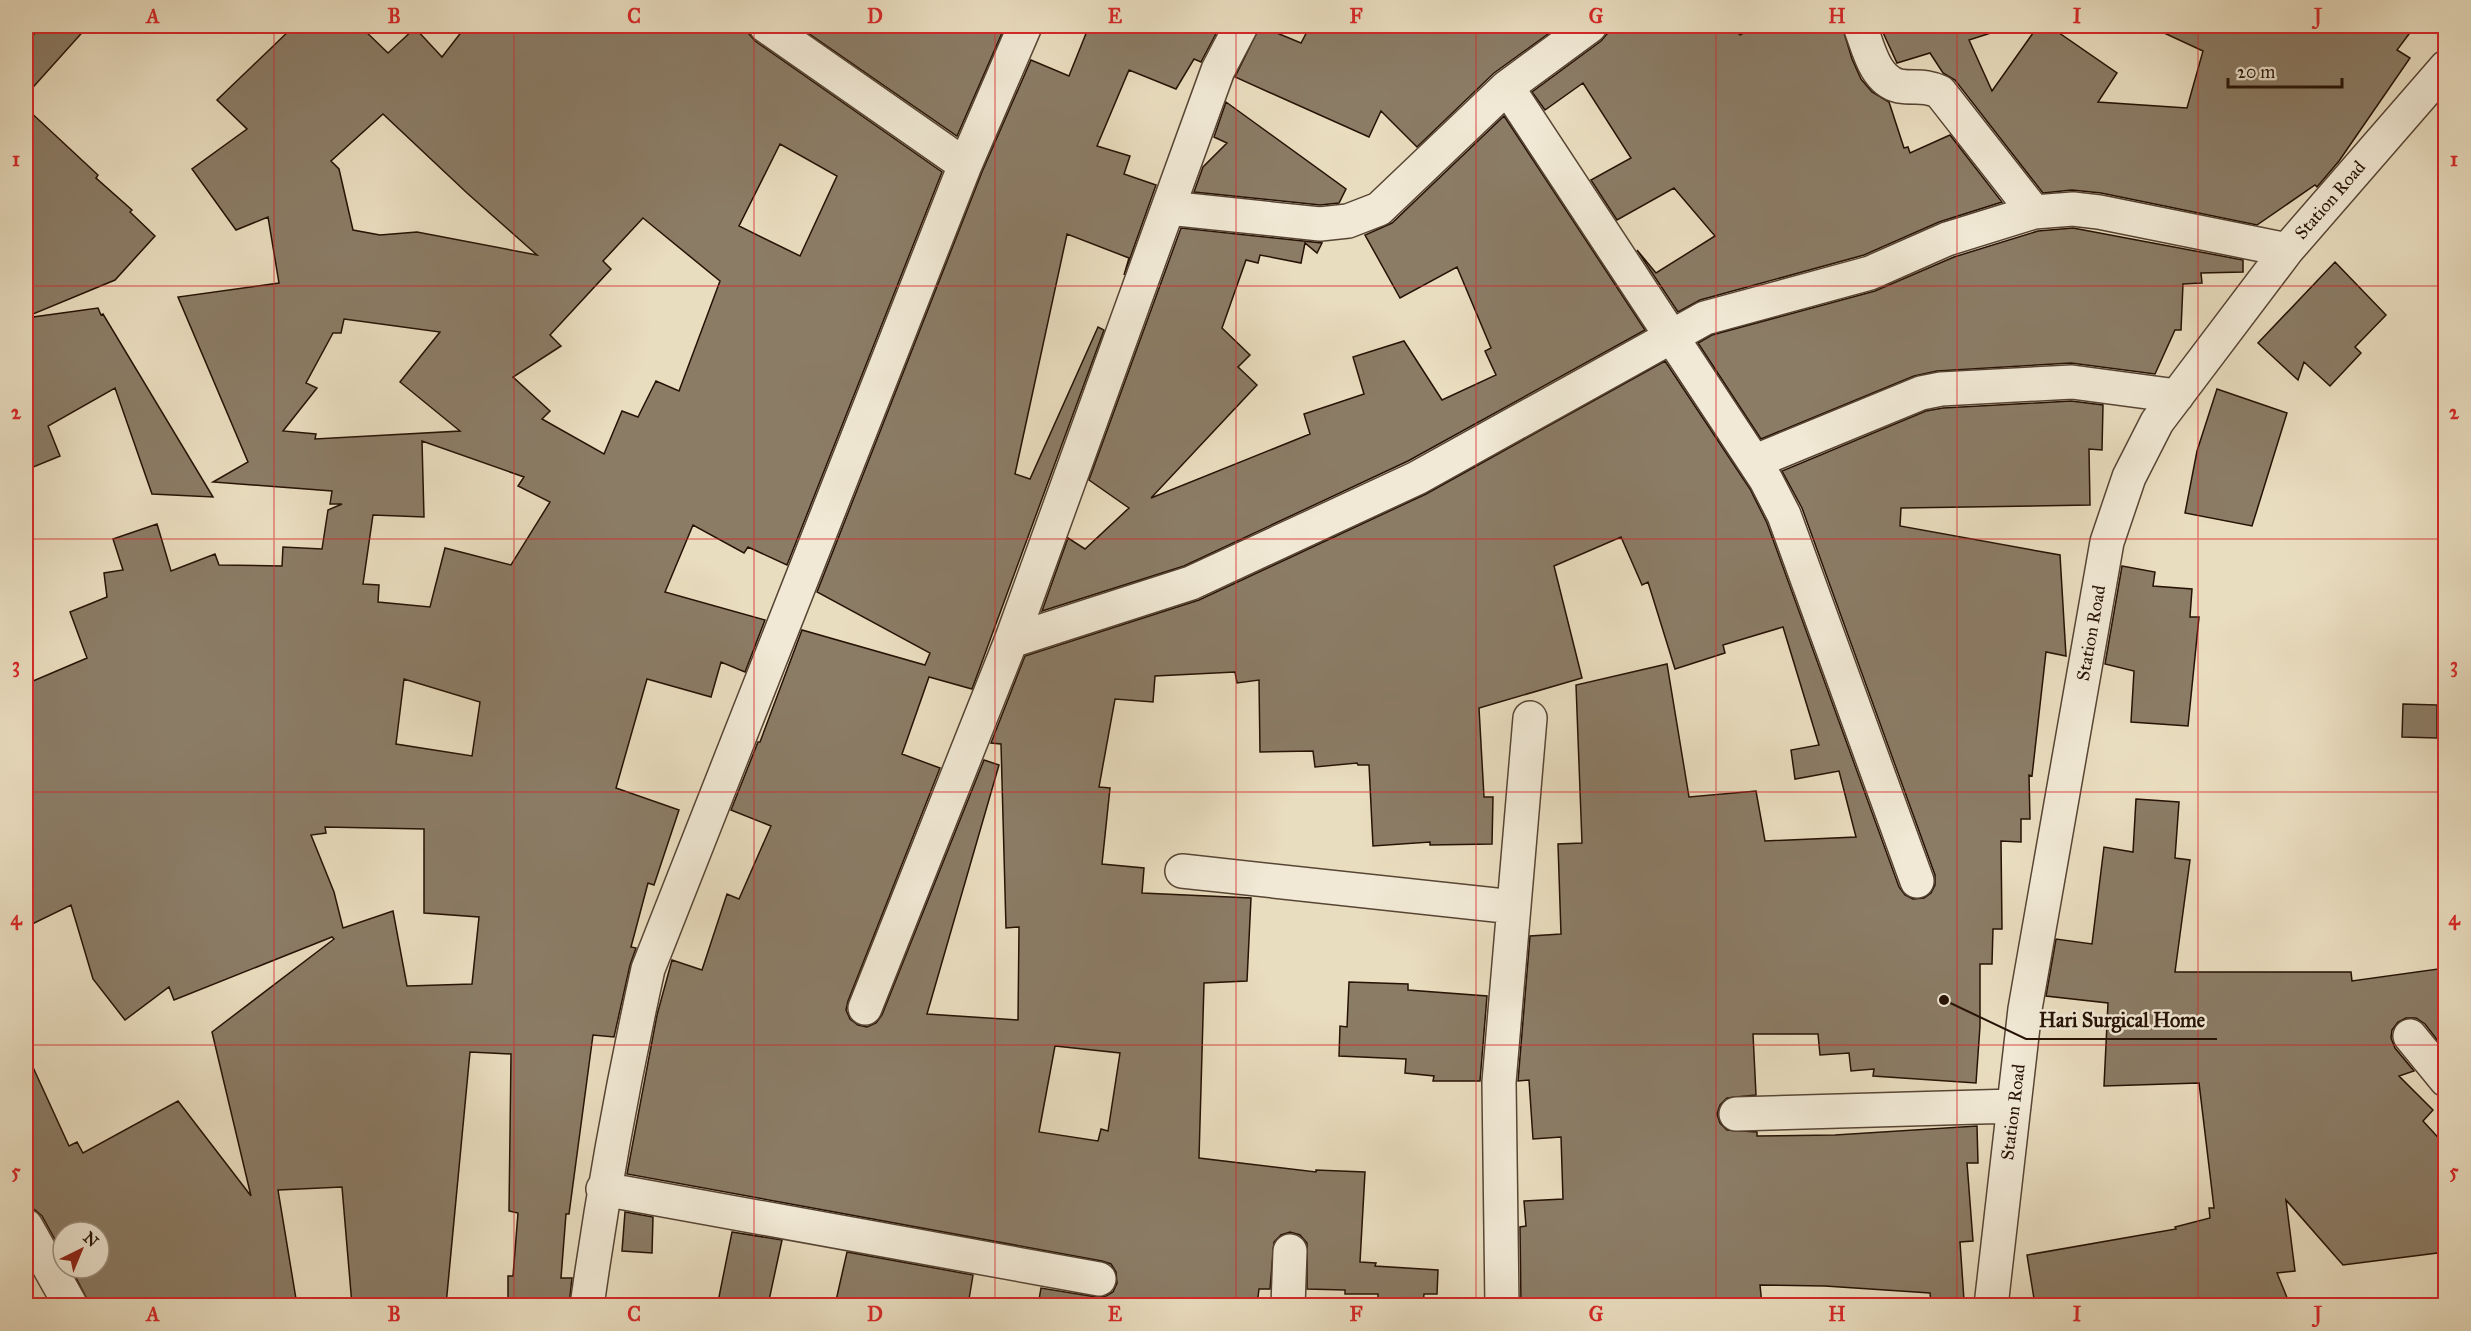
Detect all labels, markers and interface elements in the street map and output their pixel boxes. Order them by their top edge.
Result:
text: A [144,4,160,28]
text: B [387,4,401,28]
text: C [627,4,641,28]
text: D [867,4,883,28]
text: E [1108,4,1123,28]
text: F [1349,4,1363,28]
text: G [1589,4,1604,28]
text: H [1828,4,1846,28]
text: I [2073,4,2082,28]
text: J [2311,4,2323,30]
scale bar [2228,51,2342,89]
text: 20 m [2237,61,2275,83]
text: 1 [12,147,20,171]
text: 1 [2450,147,2458,171]
street label: Station Road [2290,156,2370,244]
text: 2 [11,400,22,424]
text: 2 [2449,400,2460,424]
street label: Station Road [2072,583,2110,683]
text: 3 [12,653,20,678]
text: 3 [2450,653,2458,678]
text: 4 [10,906,22,931]
text: 4 [2448,906,2460,931]
callout: Hari Surgical Home [2026,1001,2217,1039]
text: Hari Surgical Home [2039,1008,2206,1033]
street label: Station Road [1996,1063,2030,1161]
text: 5 [11,1159,21,1183]
text: 5 [2449,1159,2459,1183]
north arrow [51,1220,111,1280]
text: N [79,1228,103,1251]
text: A [144,1302,160,1326]
text: B [387,1302,401,1326]
text: C [627,1302,641,1326]
text: D [867,1302,883,1326]
text: E [1108,1302,1123,1326]
text: F [1349,1302,1363,1326]
text: G [1589,1302,1604,1326]
text: H [1828,1302,1846,1326]
text: I [2073,1302,2082,1326]
text: J [2311,1302,2323,1328]

